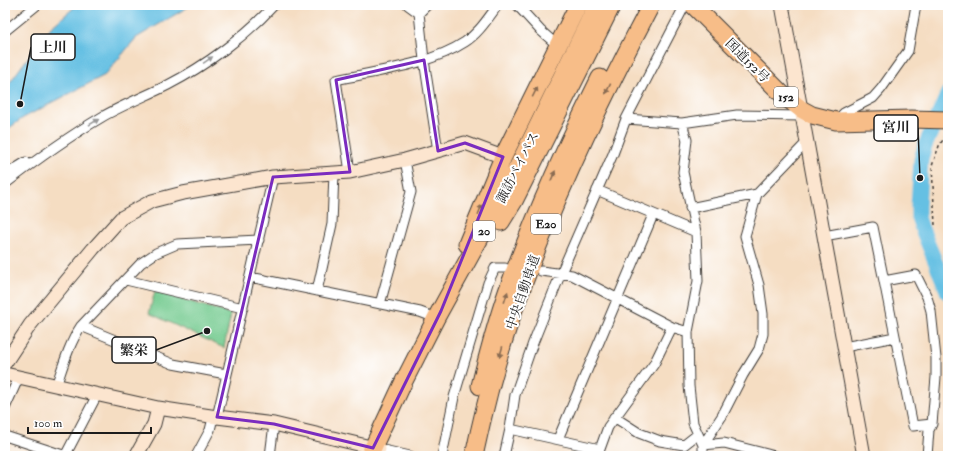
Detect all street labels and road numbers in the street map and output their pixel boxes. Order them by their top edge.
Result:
street label: 国道152号 [722,35,773,86]
road number: 152 [774,87,798,107]
street label: 諏訪バイパス [493,129,543,206]
road number: E20 [531,214,561,234]
road number: 20 [473,221,495,241]
street label: 中央自動車道 [503,253,543,332]

